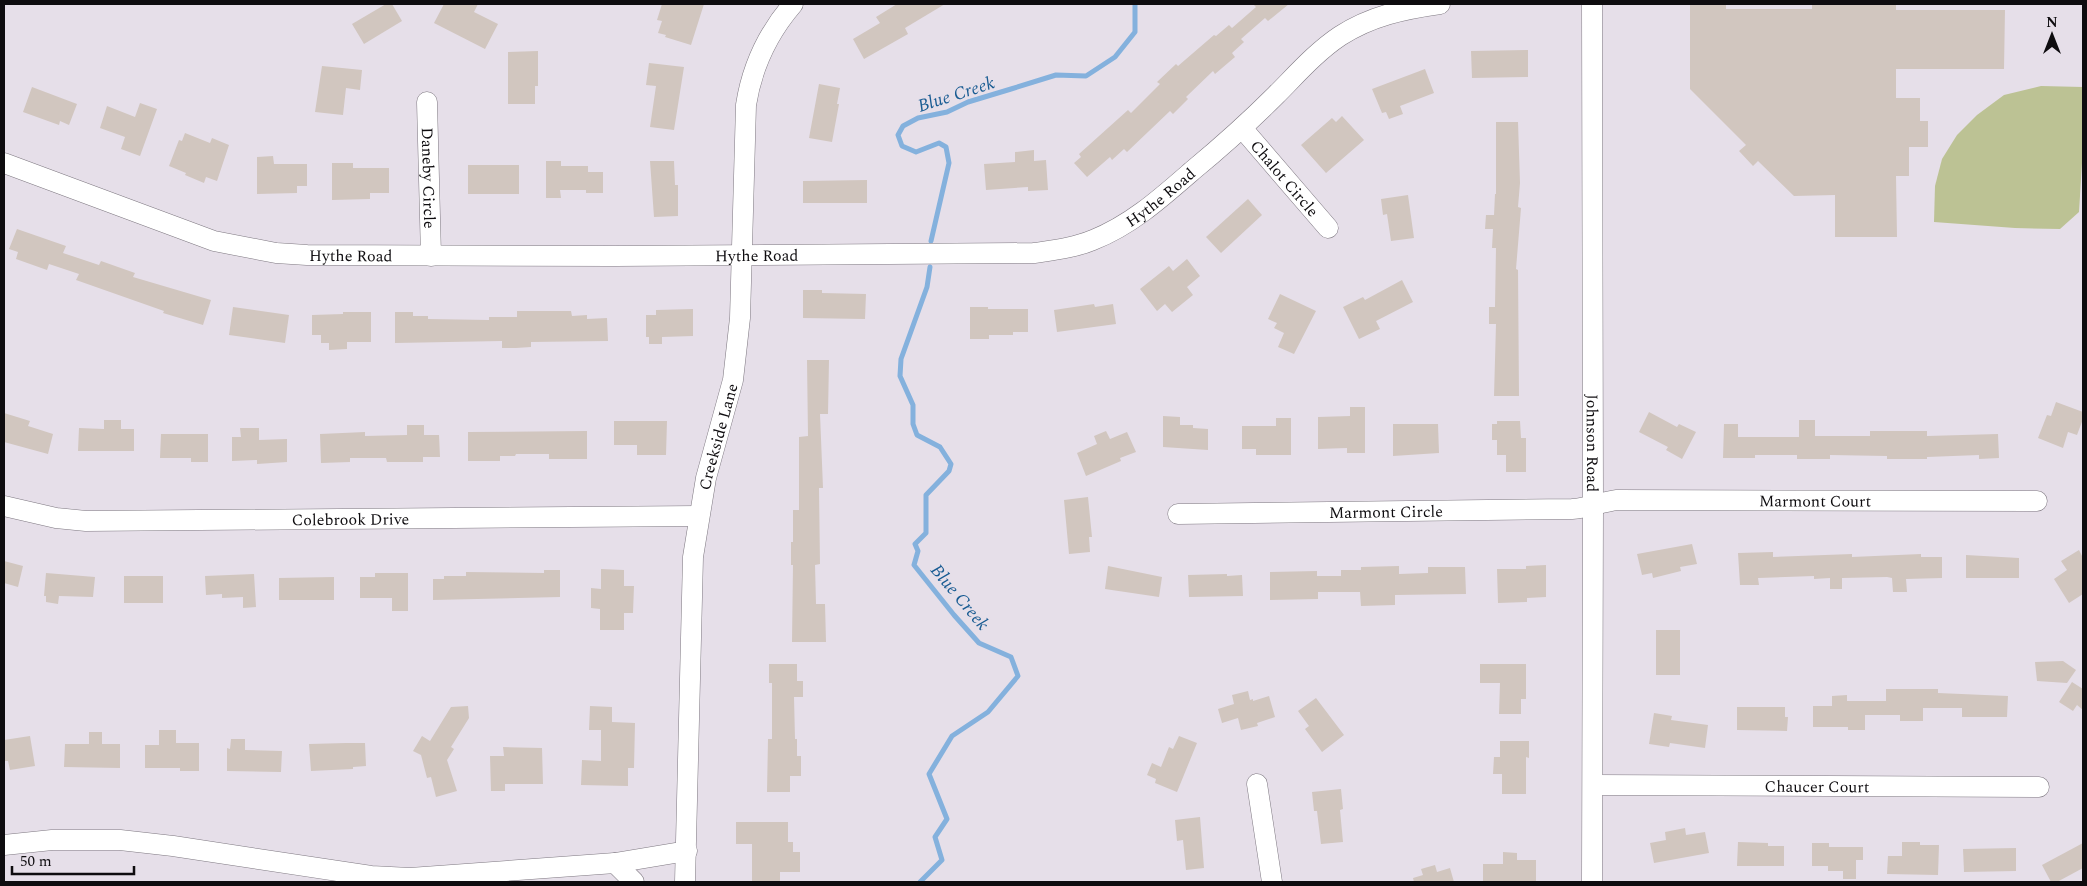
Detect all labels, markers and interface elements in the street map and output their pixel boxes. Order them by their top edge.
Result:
north arrow [2027,10,2077,60]
text: N [2046,12,2058,33]
water label: Blue Creek [914,69,999,120]
street label: Daneby Circle [415,127,441,229]
street label: Chalot Circle [1244,135,1324,222]
street label: Hythe Road [1121,162,1201,233]
street label: Hythe Road [309,244,393,268]
street label: Hythe Road [715,244,799,268]
street label: Creekside Lane [693,381,744,492]
street label: Johnson Road [1580,394,1604,492]
street label: Marmont Court [1759,489,1872,514]
street label: Marmont Circle [1329,500,1443,525]
street label: Colebrook Drive [292,507,409,532]
water label: Blue Creek [924,558,996,637]
street label: Chaucer Court [1765,775,1870,799]
scale bar [12,844,135,876]
text: 50 m [20,850,52,873]

